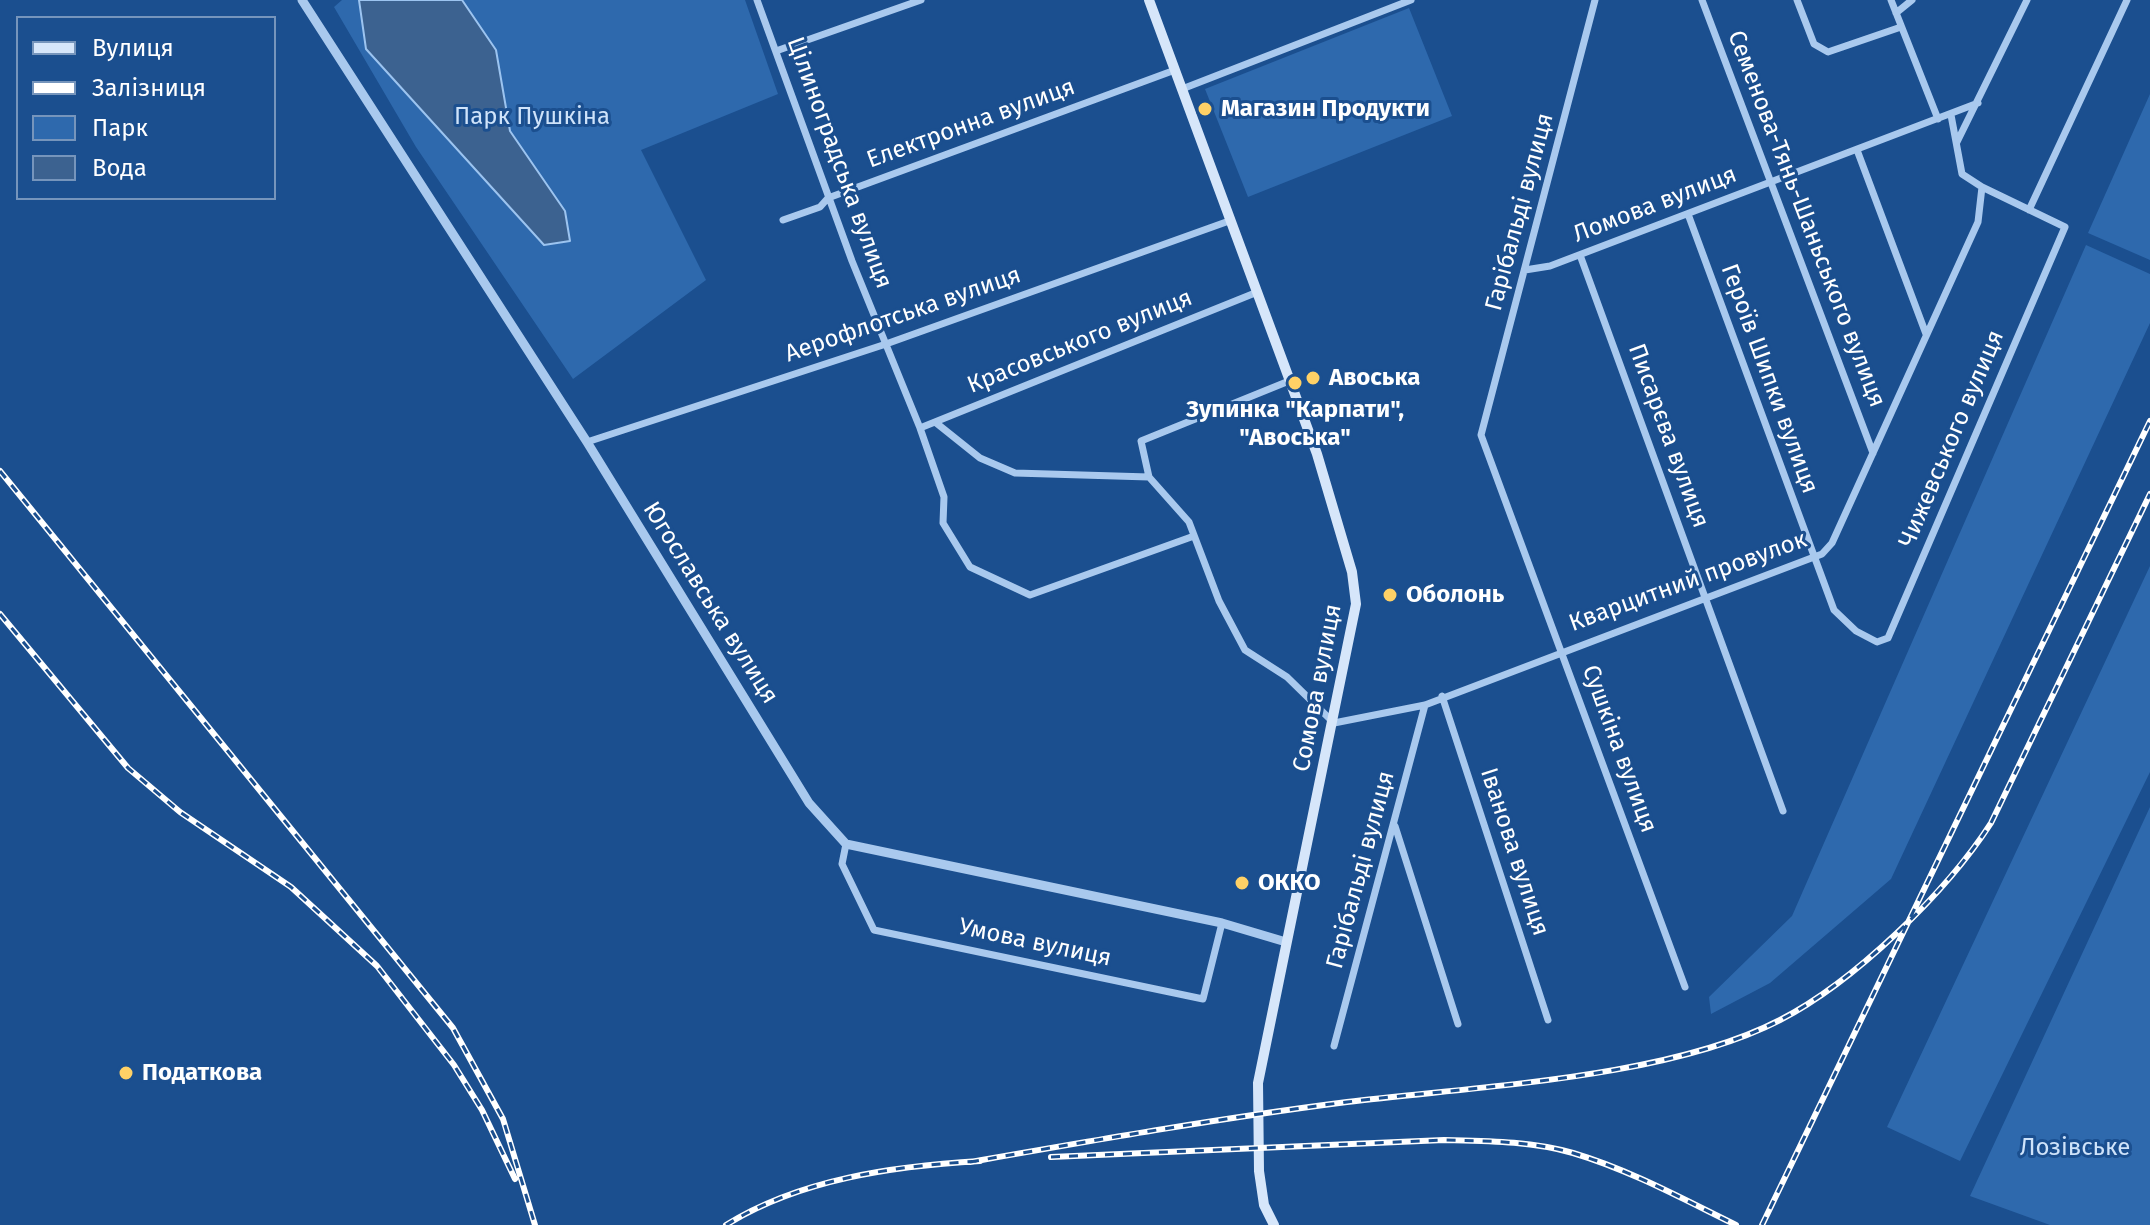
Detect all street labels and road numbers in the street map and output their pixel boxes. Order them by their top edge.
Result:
street label: Семенова-Тянь-Шаньського вулиця [1721,27,1891,411]
street label: Цілиноградська вулиця [780,33,898,293]
street label: Електронна вулиця [863,73,1079,175]
street label: Гарібальді вулиця [1480,110,1560,314]
street label: Ломова вулиця [1569,161,1741,249]
street label: Героїв Шипки вулиця [1714,260,1824,498]
street label: Аерофлотська вулиця [781,261,1025,369]
street label: Красовського вулиця [963,284,1197,400]
street label: Чижевського вулиця [1893,326,2011,552]
street label: Писарєва вулиця [1621,340,1715,532]
street label: Югославська вулиця [636,497,784,709]
street label: Кварцитний провулок [1565,526,1811,638]
street label: Сомова вулиця [1288,602,1348,774]
street label: Сушкіна вулиця [1575,661,1663,837]
street label: Іванова вулиця [1473,765,1555,939]
street label: Гарібальді вулиця [1321,768,1401,972]
street label: Умова вулиця [956,913,1114,973]

